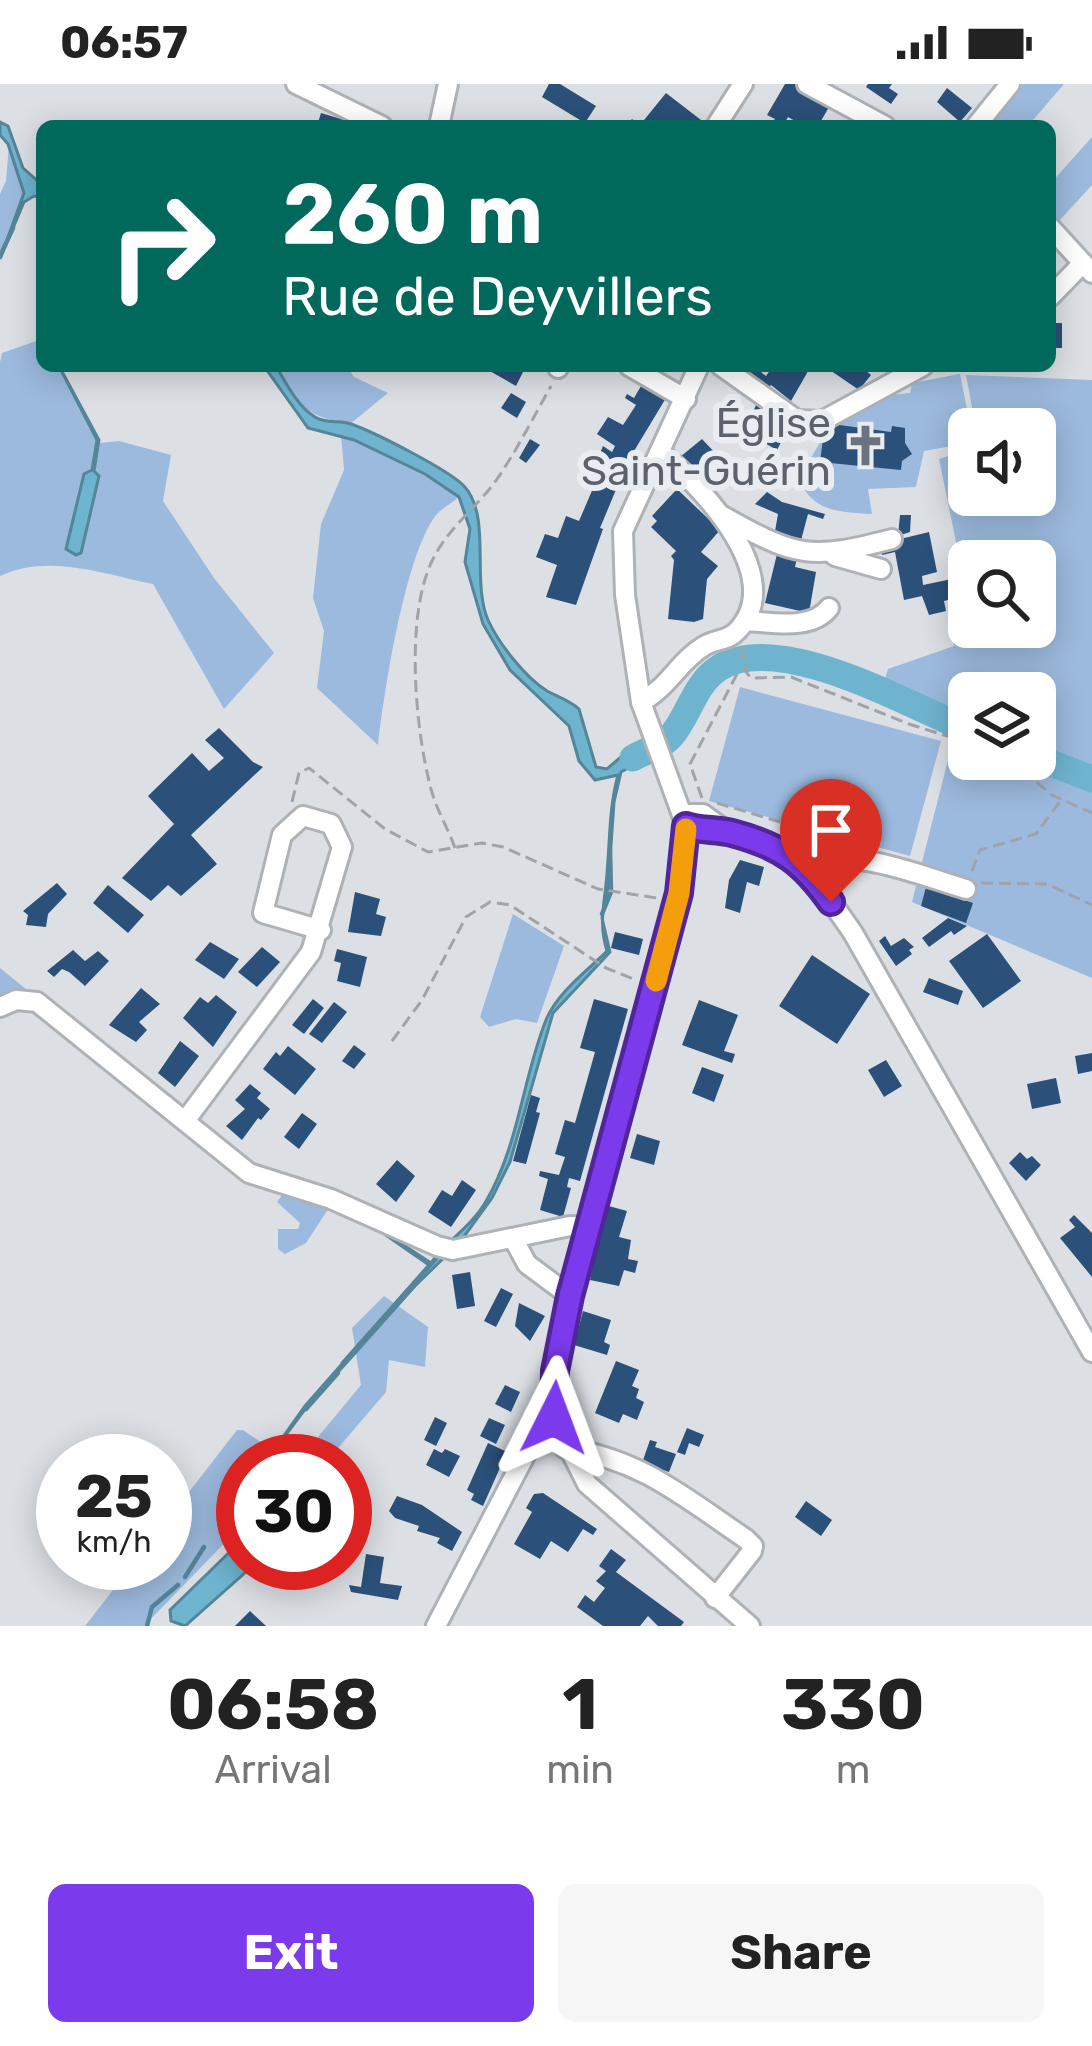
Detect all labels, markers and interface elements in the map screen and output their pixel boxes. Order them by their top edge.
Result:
text: 06:57 [60,16,188,69]
text: 260 m [282,164,543,264]
icon: right [84,168,240,324]
text: Rue de Deyvillers [282,265,713,329]
place label: Église Saint-Guérin [581,398,831,496]
map controls [948,408,1056,780]
button: sound [948,408,1056,516]
church icon: Église Saint-Guérin [842,423,888,469]
button: search [948,540,1056,648]
button: layers [948,672,1056,780]
pin [780,779,882,902]
icon: arrive [798,797,864,863]
position arrow [491,1355,617,1481]
speed limit sign: 30 [216,1434,372,1590]
text: 25 [75,1461,153,1532]
text: km/h [77,1524,151,1560]
text: 06:58 [167,1662,379,1747]
text: 1 [562,1662,598,1747]
text: 330 [781,1662,925,1747]
text: Arrival [215,1747,332,1793]
text: min [546,1747,614,1793]
text: m [836,1747,870,1793]
button: Exit [48,1884,534,2022]
button: Share [558,1884,1044,2022]

